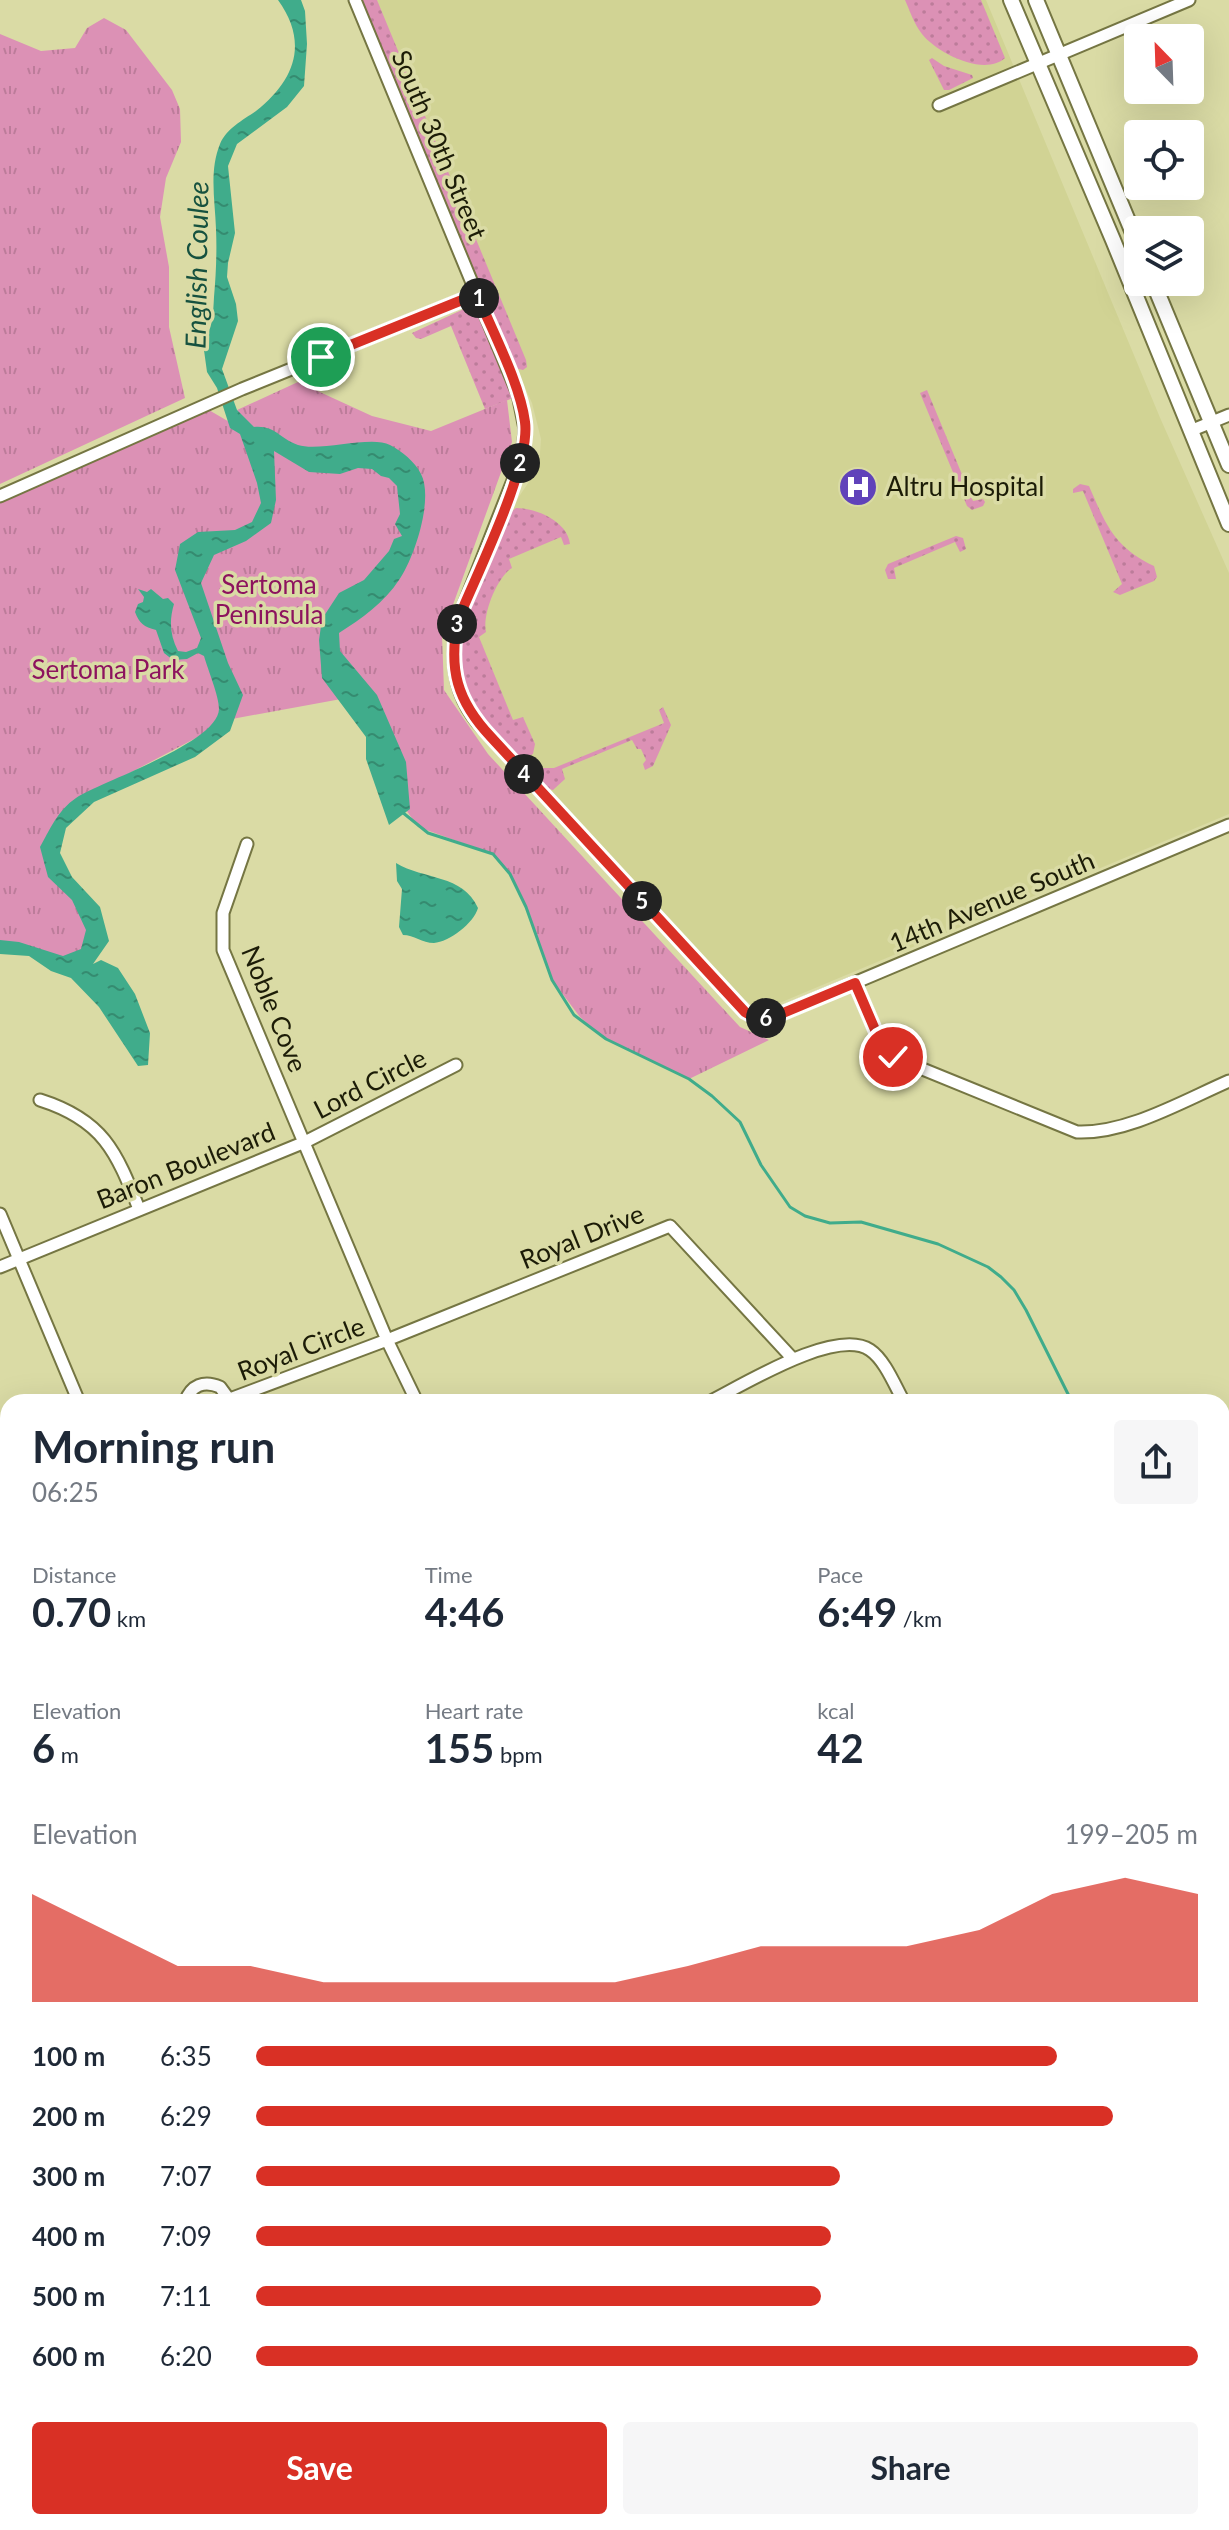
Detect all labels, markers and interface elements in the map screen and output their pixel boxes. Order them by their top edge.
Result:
north arrow [1124,24,1204,104]
map controls [1124,24,1204,296]
street label: South 30th Street [386,45,495,245]
button: locate [1124,120,1204,200]
water label: English Coulee [178,181,214,349]
button: layers [1124,216,1204,296]
pin: 1 [459,278,499,318]
text: 1 [473,284,485,311]
pin [287,323,355,391]
icon: arrive [299,335,343,379]
pin: 2 [500,443,540,483]
text: 2 [514,449,526,476]
hospital icon: Altru Hospital [837,466,879,508]
place label: Altru Hospital [886,470,1044,502]
park label: Sertoma Peninsula [215,568,323,630]
pin: 3 [437,604,477,644]
text: 3 [451,610,463,637]
park label: Sertoma Park [32,653,185,685]
pin: 4 [504,754,544,794]
text: 4 [518,760,530,787]
street label: 14th Avenue South [884,843,1099,959]
pin: 5 [622,881,662,921]
text: 5 [636,887,648,914]
street label: Noble Cove [235,941,315,1077]
pin: 6 [746,998,786,1038]
text: 6 [760,1004,772,1031]
pin [859,1023,927,1091]
icon: check [871,1035,915,1079]
street label: Lord Circle [308,1041,431,1125]
street label: Baron Boulevard [92,1115,279,1215]
street label: Royal Drive [515,1197,648,1275]
street label: Royal Circle [233,1309,369,1387]
text: Morning run [32,1420,275,1472]
button: share [1114,1420,1198,1504]
text: 06:25 [32,1476,99,1508]
text: Distance [32,1561,116,1588]
text: Time [425,1561,473,1588]
text: Pace [817,1561,863,1588]
text: 0.70 [32,1588,111,1636]
text: 4:46 [425,1588,505,1636]
text: 6:49 [817,1588,897,1636]
text: km [111,1605,146,1632]
text: /km [897,1605,942,1632]
text: Elevation [32,1697,121,1724]
text: Heart rate [425,1697,523,1724]
text: kcal [817,1697,855,1724]
text: 6 [32,1724,55,1772]
text: 155 [425,1724,494,1772]
text: 42 [817,1724,864,1772]
text: m [55,1741,79,1768]
text: bpm [494,1741,543,1768]
text: Elevation [32,1818,138,1850]
text: 199–205 m [1064,1818,1198,1850]
text: 100 m [32,2040,105,2072]
text: 6:35 [160,2040,212,2072]
text: 200 m [32,2100,105,2132]
text: 6:29 [160,2100,212,2132]
text: 300 m [32,2160,105,2192]
text: 7:07 [160,2160,212,2192]
text: 400 m [32,2220,105,2252]
text: 7:09 [160,2220,212,2252]
text: 500 m [32,2280,105,2312]
text: 7:11 [160,2280,212,2312]
text: 600 m [32,2340,105,2372]
text: 6:20 [160,2340,212,2372]
button: Save [32,2422,607,2514]
button: Share [623,2422,1198,2514]

